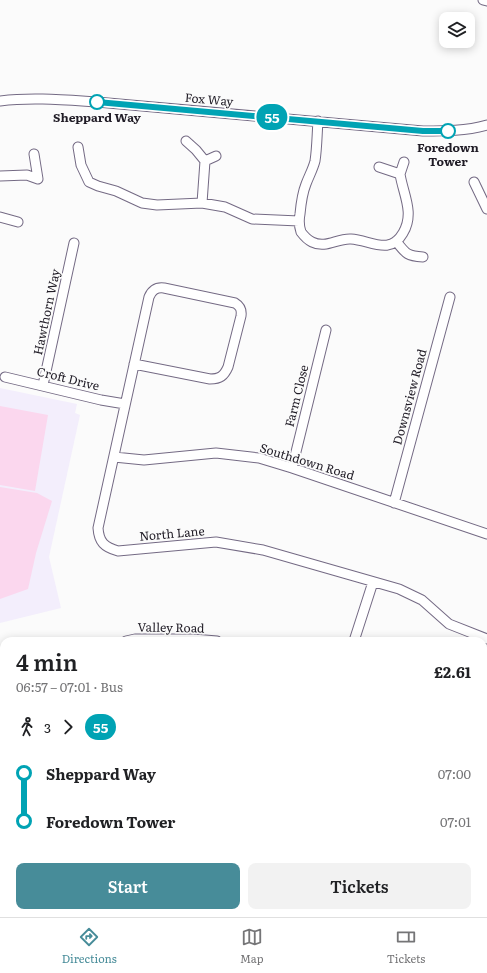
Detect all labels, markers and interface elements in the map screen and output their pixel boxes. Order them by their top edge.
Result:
map controls [439,12,475,48]
button: layers [439,12,475,48]
street label: Fox Way [184,88,234,110]
marker: Sheppard Way [89,94,105,110]
line badge: 55 [254,104,290,130]
text: 55 [264,107,280,127]
place label: Sheppard Way [53,108,142,126]
marker: Foredown Tower [440,123,456,139]
place label: Foredown Tower [417,138,480,170]
street label: Hawthorn Way [28,267,64,357]
street label: Downsview Road [388,346,431,447]
street label: Croft Drive [35,362,101,394]
street label: Farm Close [280,363,312,429]
street label: Southdown Road [258,438,357,484]
street label: North Lane [139,521,205,545]
street label: Valley Road [137,617,205,637]
text: 4 min [16,645,78,678]
text: £2.61 [434,660,471,683]
text: 06:57 – 07:01 · Bus [16,677,123,696]
icon: walk [16,716,38,738]
icon: forward [57,716,79,738]
text: 55 [93,717,108,737]
text: 3 [44,718,51,737]
text: Sheppard Way [46,762,156,785]
text: 07:00 [438,764,471,783]
text: Foredown Tower [46,810,176,833]
text: 07:01 [440,812,471,831]
button: Start [16,863,240,909]
button: Tickets [248,863,471,909]
tab: Directions [62,926,117,966]
tab: Map [240,926,263,966]
tab: Tickets [387,926,425,966]

